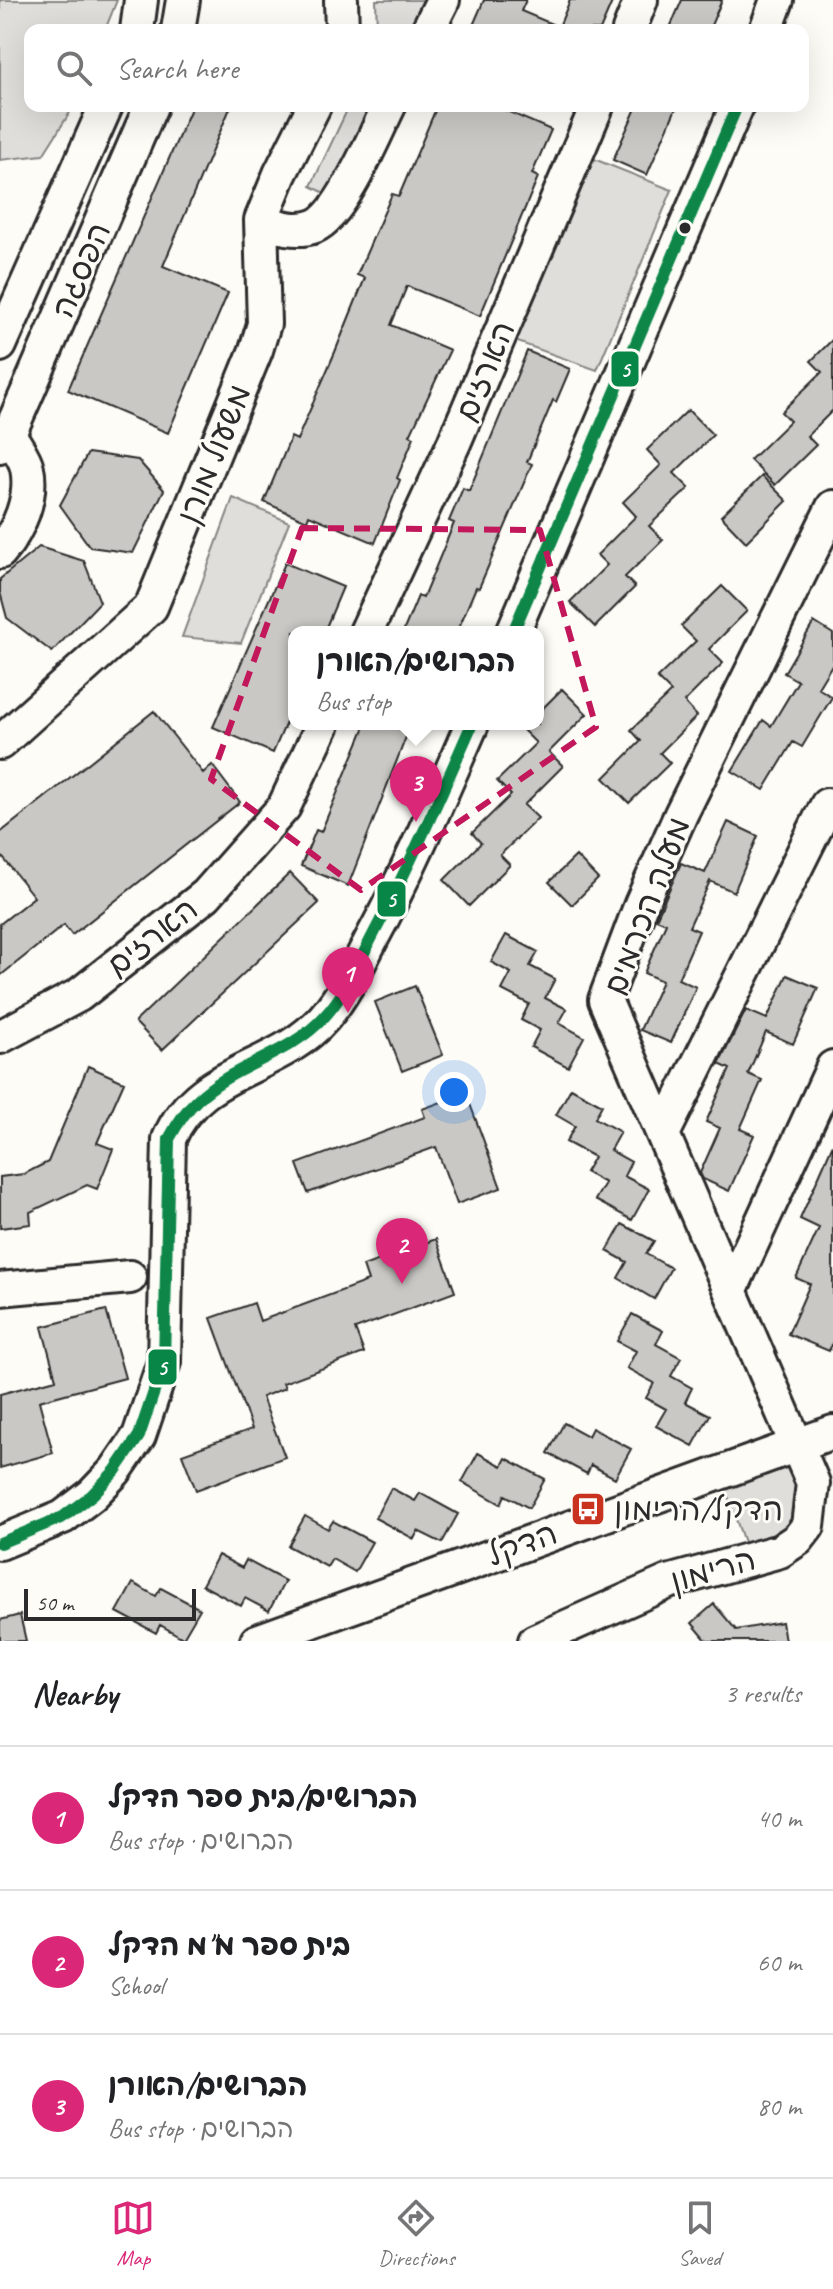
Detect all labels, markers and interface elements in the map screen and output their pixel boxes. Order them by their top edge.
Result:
search box [24,24,809,112]
icon: search [52,46,96,90]
text: Search here [116,49,238,87]
street label: הפסגה [42,216,120,324]
unlabelled marker [677,220,693,236]
street label: הארזים [446,314,524,428]
line badge: 5 [610,350,640,388]
text: 5 [620,356,632,384]
street label: משעול מורן [168,379,260,529]
popup [288,626,544,730]
text: הברושים/האורן [316,642,516,680]
text: Bus stop [316,685,391,718]
pin: 3 [390,756,442,822]
street label: מעלה הכרמים [594,811,700,1001]
line badge: 5 [376,880,407,918]
text: 5 [386,886,398,914]
street label: הארזים [98,888,206,986]
pin: 1 [322,947,374,1013]
your location [434,1072,474,1112]
pin: 2 [376,1218,428,1284]
line badge: 5 [147,1348,178,1386]
text: 5 [157,1354,169,1382]
place label: הדקל/הרימון [614,1489,783,1530]
bus stop icon: הדקל/הרימון [569,1490,607,1528]
street label: הדקל [481,1512,563,1576]
street label: הרימון [666,1538,760,1602]
scale bar [24,1585,196,1621]
text: 50 m [36,1589,73,1617]
text: Nearby [32,1672,118,1715]
text: 3 results [725,1677,801,1710]
text: הברושים/בית ספר הדקל [108,1778,418,1816]
text: 1 [52,1802,64,1835]
text: 40 m [757,1802,801,1835]
text: Bus stop · הברושים [108,1824,294,1857]
text: בית ספר מ"מ הדקל [108,1926,351,1964]
text: 2 [52,1946,64,1979]
text: 60 m [757,1946,801,1979]
text: School [108,1969,164,2002]
text: הברושים/האורן [108,2066,308,2104]
text: 3 [52,2090,64,2123]
text: 80 m [757,2090,801,2123]
text: Bus stop · הברושים [108,2112,294,2145]
tab: Map [111,2196,155,2272]
tab: Directions [378,2196,455,2272]
tab: Saved [678,2196,722,2272]

